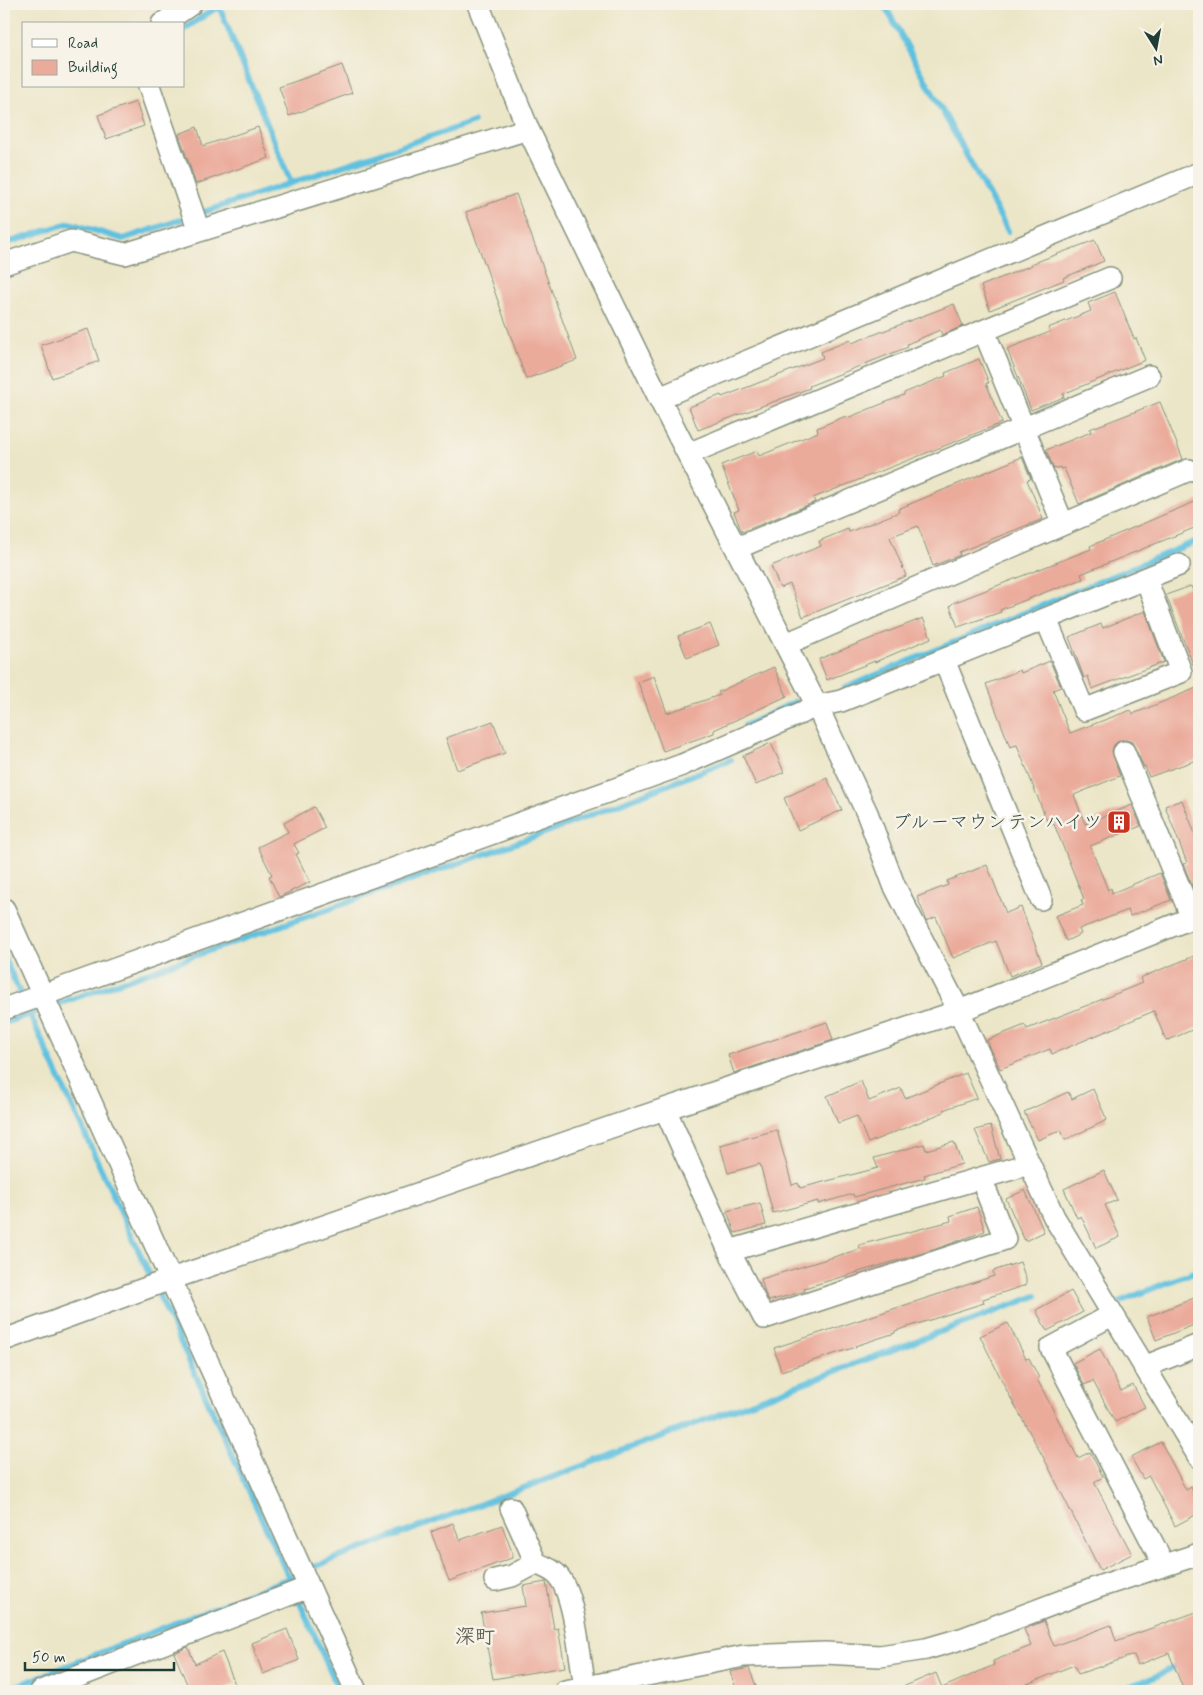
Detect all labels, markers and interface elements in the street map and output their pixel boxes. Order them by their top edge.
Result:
legend [22,22,185,88]
north arrow [1130,22,1180,72]
text: Road [68,34,98,54]
text: N [1152,50,1165,70]
text: Building [68,58,118,79]
building icon: ブルーマウンテンハイツ [1106,809,1132,835]
place label: ブルーマウンテンハイツ [892,810,1102,835]
district label: 深町 [455,1624,495,1651]
scale bar [25,1640,174,1672]
text: 50 m [32,1648,66,1668]

